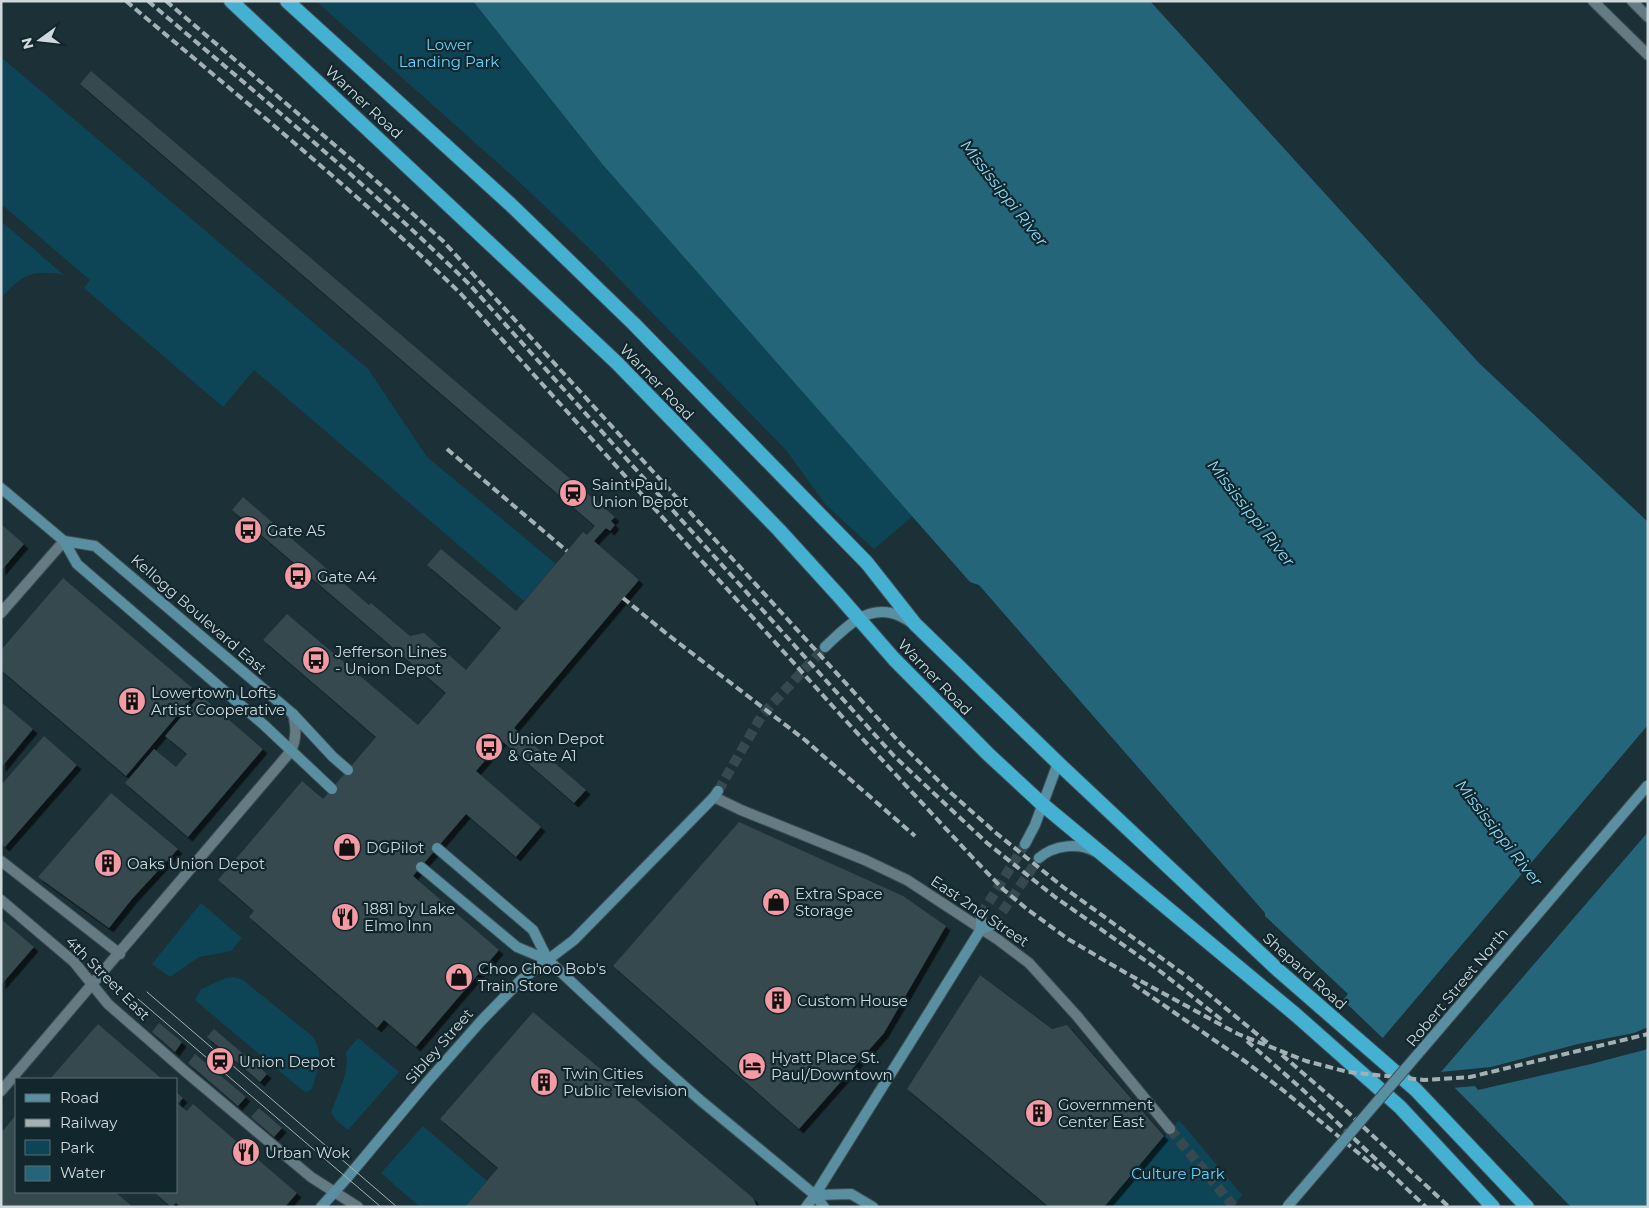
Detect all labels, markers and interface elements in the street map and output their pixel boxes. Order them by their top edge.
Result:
north arrow [15,15,65,65]
park label: Lower Landing Park [399,35,499,71]
text: N [17,36,38,51]
street label: Warner Road [321,61,407,143]
water label: Mississippi River [956,136,1052,251]
street label: Warner Road [616,340,698,424]
water label: Mississippi River [1203,456,1299,571]
place label: Saint Paul Union Depot [592,475,689,511]
station icon: Saint Paul Union Depot [558,478,588,508]
bus stop icon: Gate A5 [233,515,263,545]
place label: Gate A5 [267,521,326,540]
street label: Kellogg Boulevard East [127,550,271,678]
bus stop icon: Gate A4 [283,561,313,591]
place label: Gate A4 [317,567,377,586]
street label: Warner Road [894,635,976,719]
place label: Jefferson Lines - Union Depot [334,642,447,678]
bus stop icon: Jefferson Lines - Union Depot [301,645,331,675]
place label: Lowertown Lofts Artist Cooperative [151,683,285,719]
building icon: Lowertown Lofts Artist Cooperative [117,686,147,716]
place label: Union Depot & Gate A1 [508,729,605,765]
bus stop icon: Union Depot & Gate A1 [474,732,504,762]
water label: Mississippi River [1451,776,1547,891]
shop icon: DGPilot [332,832,362,862]
place label: DGPilot [366,838,424,857]
building icon: Oaks Union Depot [93,848,123,878]
place label: Oaks Union Depot [127,854,265,873]
street label: East 2nd Street [927,871,1033,951]
place label: Extra Space Storage [795,884,883,920]
shop icon: Extra Space Storage [761,887,791,917]
place label: 1881 by Lake Elmo Inn [364,899,455,935]
restaurant icon: 1881 by Lake Elmo Inn [330,902,360,932]
street label: Robert Street North [1402,924,1512,1050]
street label: Shepard Road [1259,928,1351,1014]
street label: 4th Street East [62,932,154,1024]
place label: Choo Choo Bob's Train Store [478,959,606,995]
shop icon: Choo Choo Bob's Train Store [444,962,474,992]
building icon: Custom House [763,985,793,1015]
place label: Custom House [797,991,908,1010]
street label: Sibley Street [401,1004,477,1088]
station icon: Union Depot [205,1046,235,1076]
place label: Hyatt Place St. Paul/Downtown [771,1048,893,1084]
hotel icon: Hyatt Place St. Paul/Downtown [737,1051,767,1081]
place label: Union Depot [239,1052,336,1071]
place label: Twin Cities Public Television [563,1064,687,1100]
building icon: Twin Cities Public Television [529,1067,559,1097]
legend [15,1078,178,1193]
text: Road [60,1088,99,1107]
place label: Government Center East [1058,1095,1153,1131]
building icon: Government Center East [1024,1098,1054,1128]
text: Railway [60,1113,118,1132]
restaurant icon: Urban Wok [231,1137,261,1167]
text: Park [60,1138,94,1157]
place label: Urban Wok [265,1143,350,1162]
text: Water [60,1163,106,1182]
park label: Culture Park [1131,1164,1225,1183]

